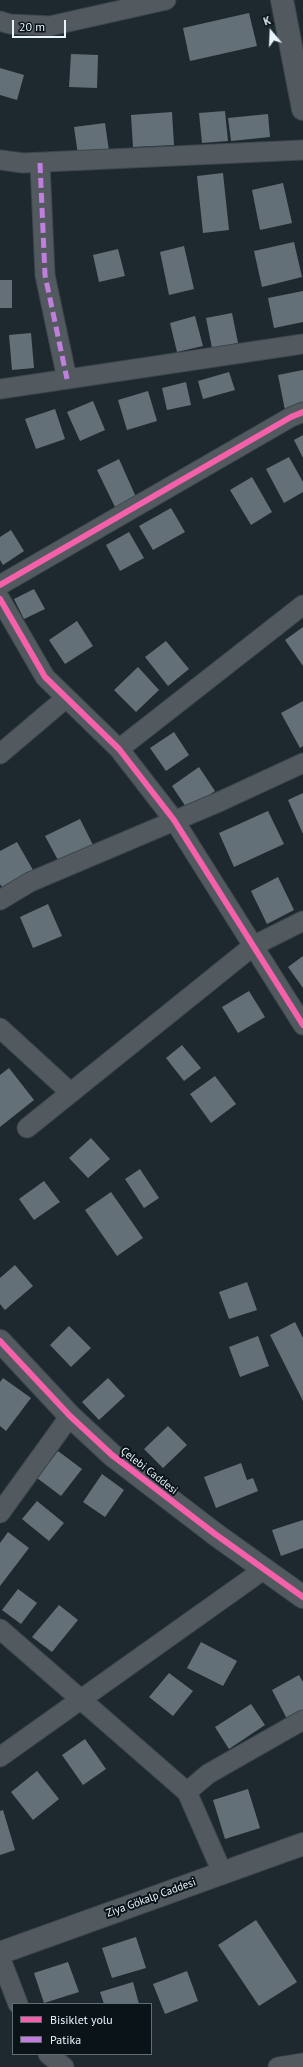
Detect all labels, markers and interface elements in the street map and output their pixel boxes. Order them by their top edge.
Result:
scale bar [14,12,68,38]
north arrow [251,12,291,52]
text: K [262,13,273,28]
text: 20 m [19,19,45,34]
street label: Çelebi Caddesi [118,1445,180,1497]
street label: Ziya Gökalp Caddesi [104,1876,198,1920]
legend [12,2003,152,2055]
text: Bisiklet yolu [50,2012,113,2027]
text: Patika [50,2032,81,2047]

